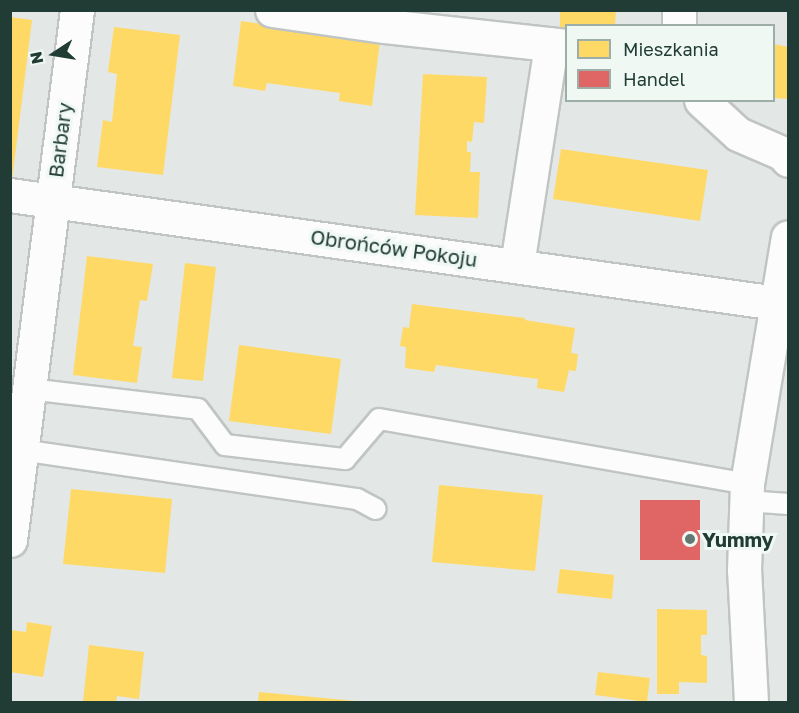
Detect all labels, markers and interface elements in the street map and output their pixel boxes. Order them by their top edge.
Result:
north arrow [24,24,84,84]
legend [565,24,775,102]
text: Mieszkania [623,38,719,60]
text: N [25,50,47,66]
text: Handel [623,68,685,90]
street label: Barbary [43,101,77,179]
street label: Obrońców Pokoju [309,224,479,272]
place label: Yummy [702,527,774,551]
marker: Yummy [683,532,697,546]

